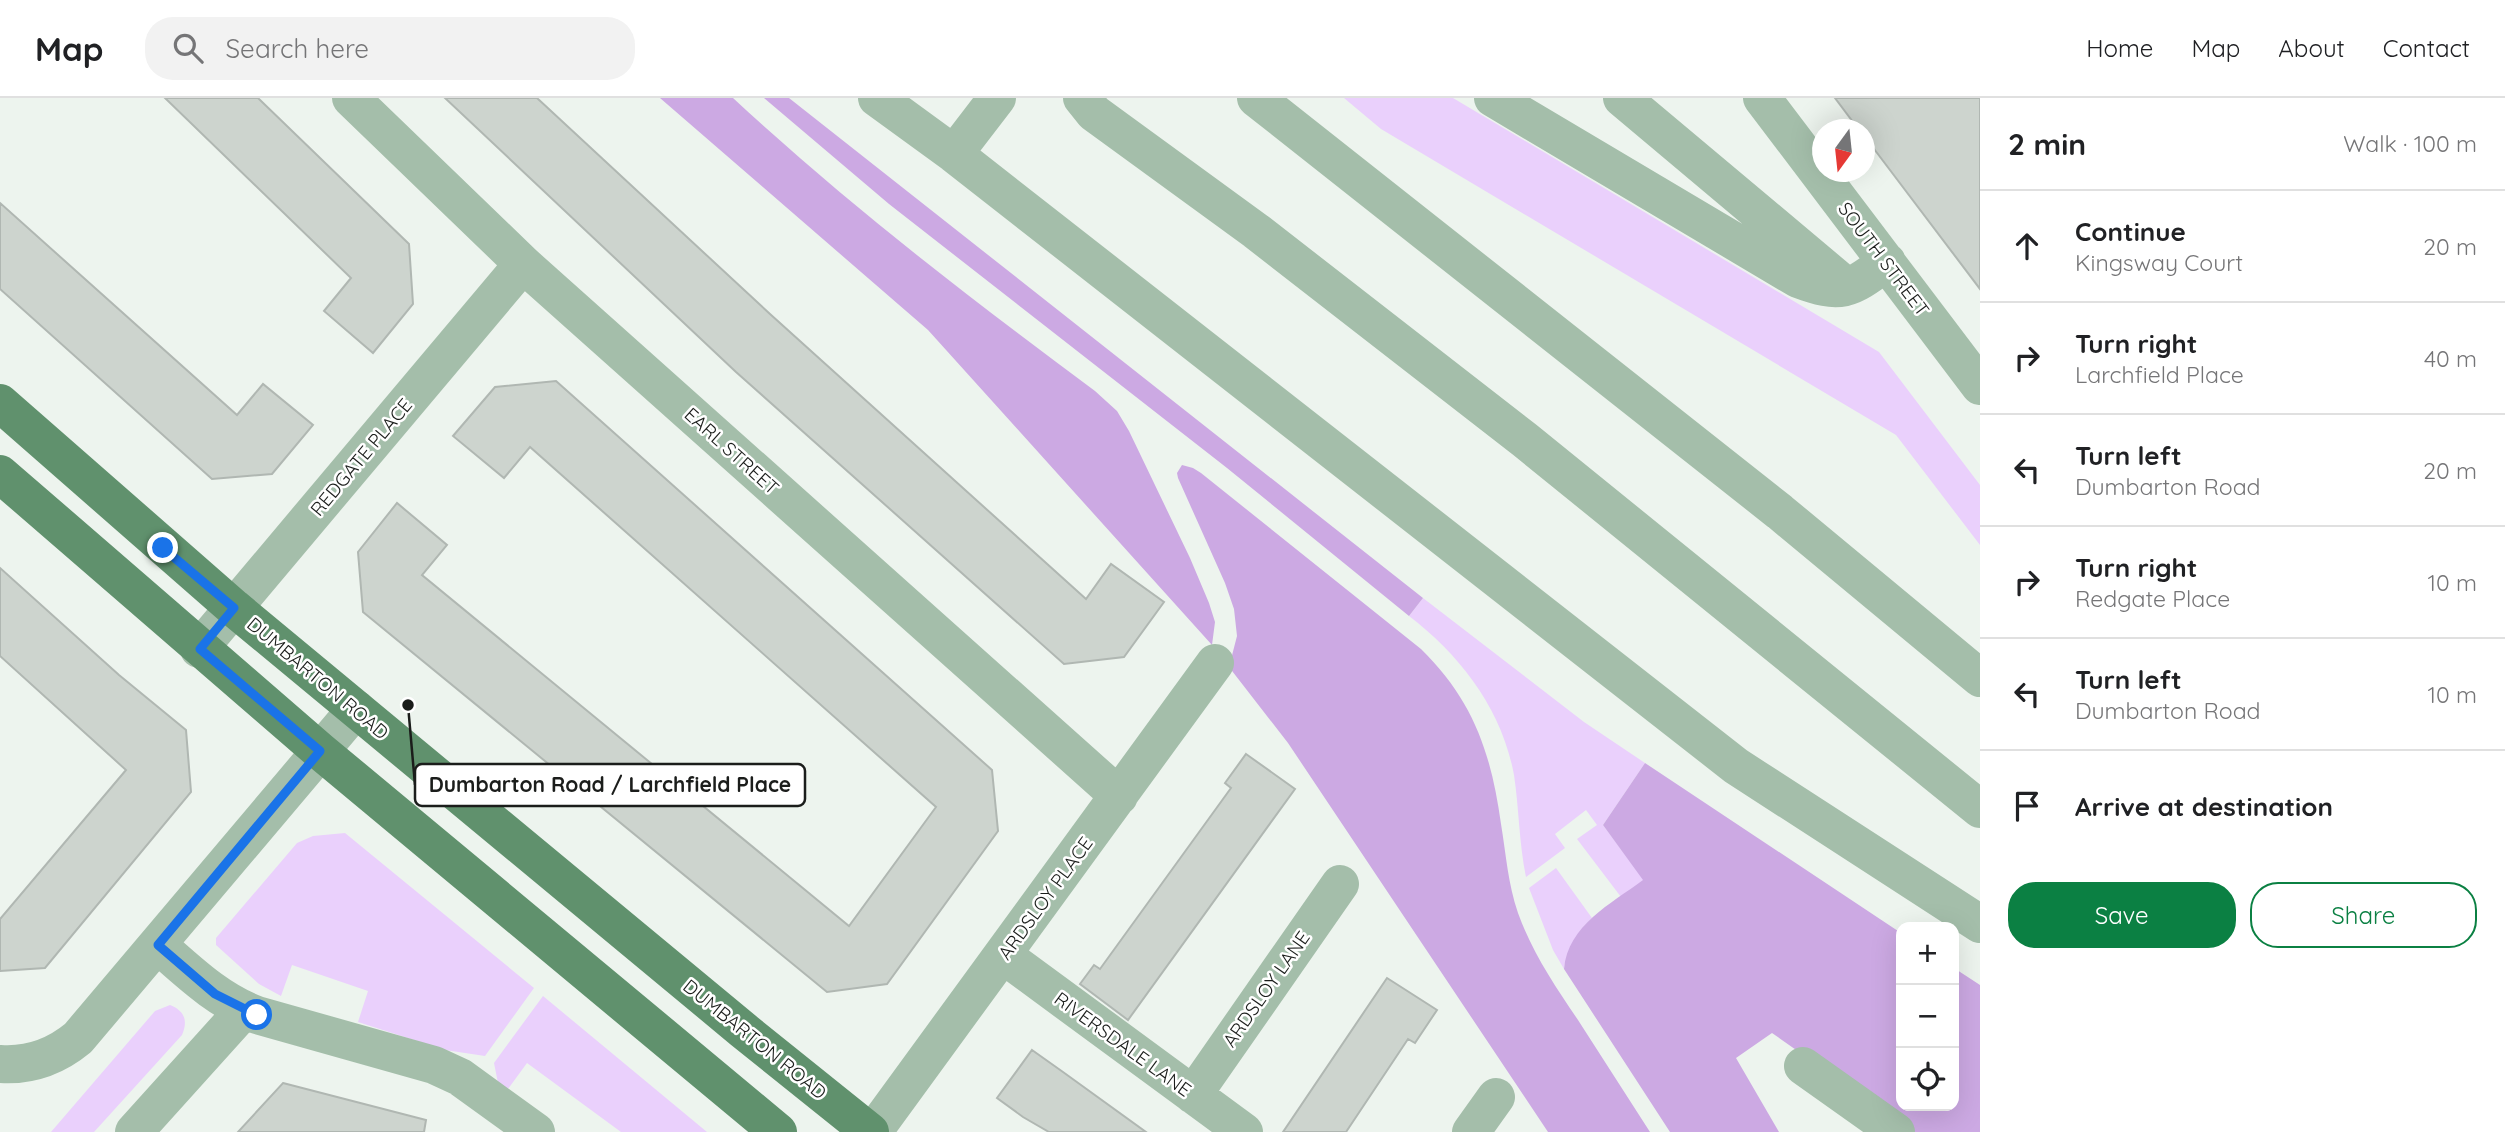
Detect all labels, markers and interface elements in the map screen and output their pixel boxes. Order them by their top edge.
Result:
search box [145,17,635,80]
text: Map [35,28,103,69]
icon: search [169,29,207,67]
text: Search here [225,32,369,65]
text: Home [2086,33,2153,63]
text: Map [2191,33,2240,63]
text: About [2278,33,2345,63]
text: Contact [2383,33,2470,63]
north arrow [1812,119,1875,182]
text: 2 min [2008,125,2086,163]
text: Walk · 100 m [2343,129,2477,158]
street label: SOUTH STREET [1833,197,1935,321]
text: Continue [2075,215,2186,248]
icon: ahead [2008,227,2046,265]
text: 20 m [2423,232,2477,261]
text: Kingsway Court [2075,248,2243,277]
text: Turn right [2075,327,2197,360]
icon: right [2008,339,2046,377]
text: 40 m [2424,344,2477,373]
text: Larchfield Place [2075,360,2244,389]
street label: REDGATE PLACE [305,393,417,521]
street label: EARL STREET [680,402,784,500]
text: Turn left [2075,439,2182,472]
icon: left [2008,451,2046,489]
text: 20 m [2423,456,2477,485]
text: Dumbarton Road [2075,472,2261,501]
route end [147,532,178,563]
text: Turn right [2075,551,2197,584]
icon: right [2008,563,2046,601]
text: 10 m [2428,568,2477,597]
text: Redgate Place [2075,584,2230,613]
street label: DUMBARTON ROAD [242,612,394,744]
text: Turn left [2075,663,2182,696]
icon: left [2008,675,2046,713]
text: 10 m [2428,680,2477,709]
text: Dumbarton Road [2075,696,2261,725]
callout: Dumbarton Road / Larchfield Place [415,764,805,806]
text: Dumbarton Road / Larchfield Place [429,771,791,797]
icon: arrive [2008,787,2046,825]
text: Arrive at destination [2075,790,2333,823]
street label: ARDSLOY PLACE [992,832,1098,964]
button: Save [2008,882,2236,948]
button: Share [2250,882,2477,948]
map controls [1896,922,1959,1111]
button: + [1896,922,1959,985]
street label: ARDSLOY LANE [1217,926,1315,1052]
street label: DUMBARTON ROAD [678,974,832,1104]
button: − [1896,985,1959,1048]
street label: RIVERSDALE LANE [1050,986,1196,1102]
route start [241,999,272,1030]
button: locate [1896,1048,1959,1111]

